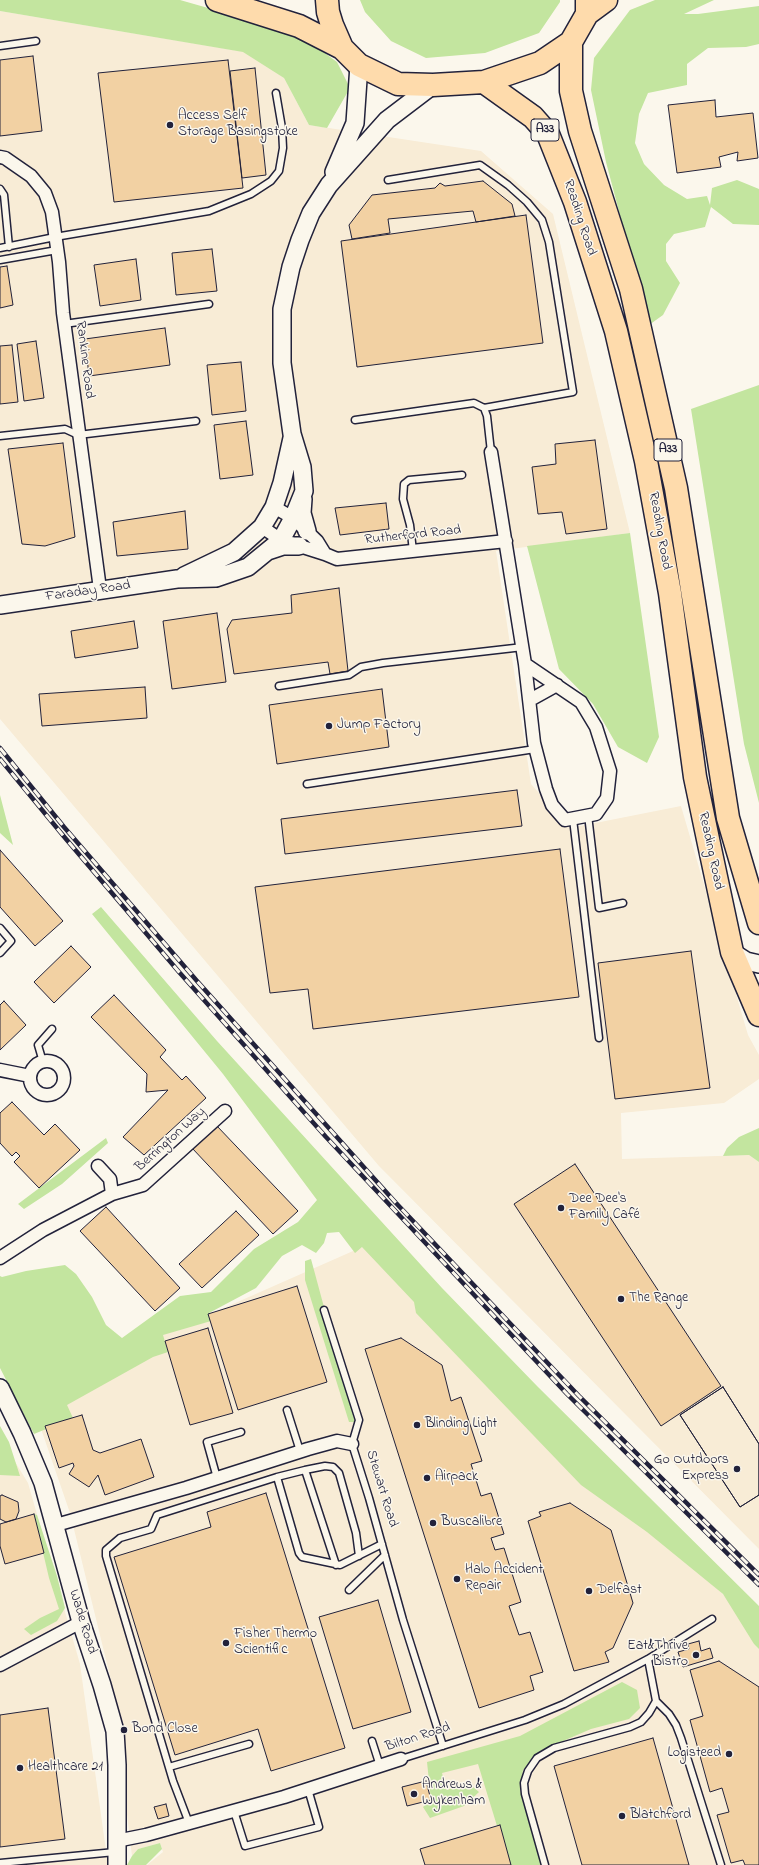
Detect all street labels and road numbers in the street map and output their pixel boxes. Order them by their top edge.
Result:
road number: A33 [531,119,559,141]
street label: Reading Road [559,178,599,258]
street label: Rankine Road [71,320,97,400]
road number: A33 [654,439,682,461]
street label: Reading Road [644,491,674,571]
street label: Rutherford Road [364,523,462,549]
street label: Faraday Road [44,578,132,606]
street label: Reading Road [694,811,726,891]
street label: Berrington Way [132,1104,210,1176]
street label: Stewart Road [361,1448,401,1530]
street label: Wade Road [64,1588,100,1656]
street label: Bilton Road [383,1720,453,1756]

